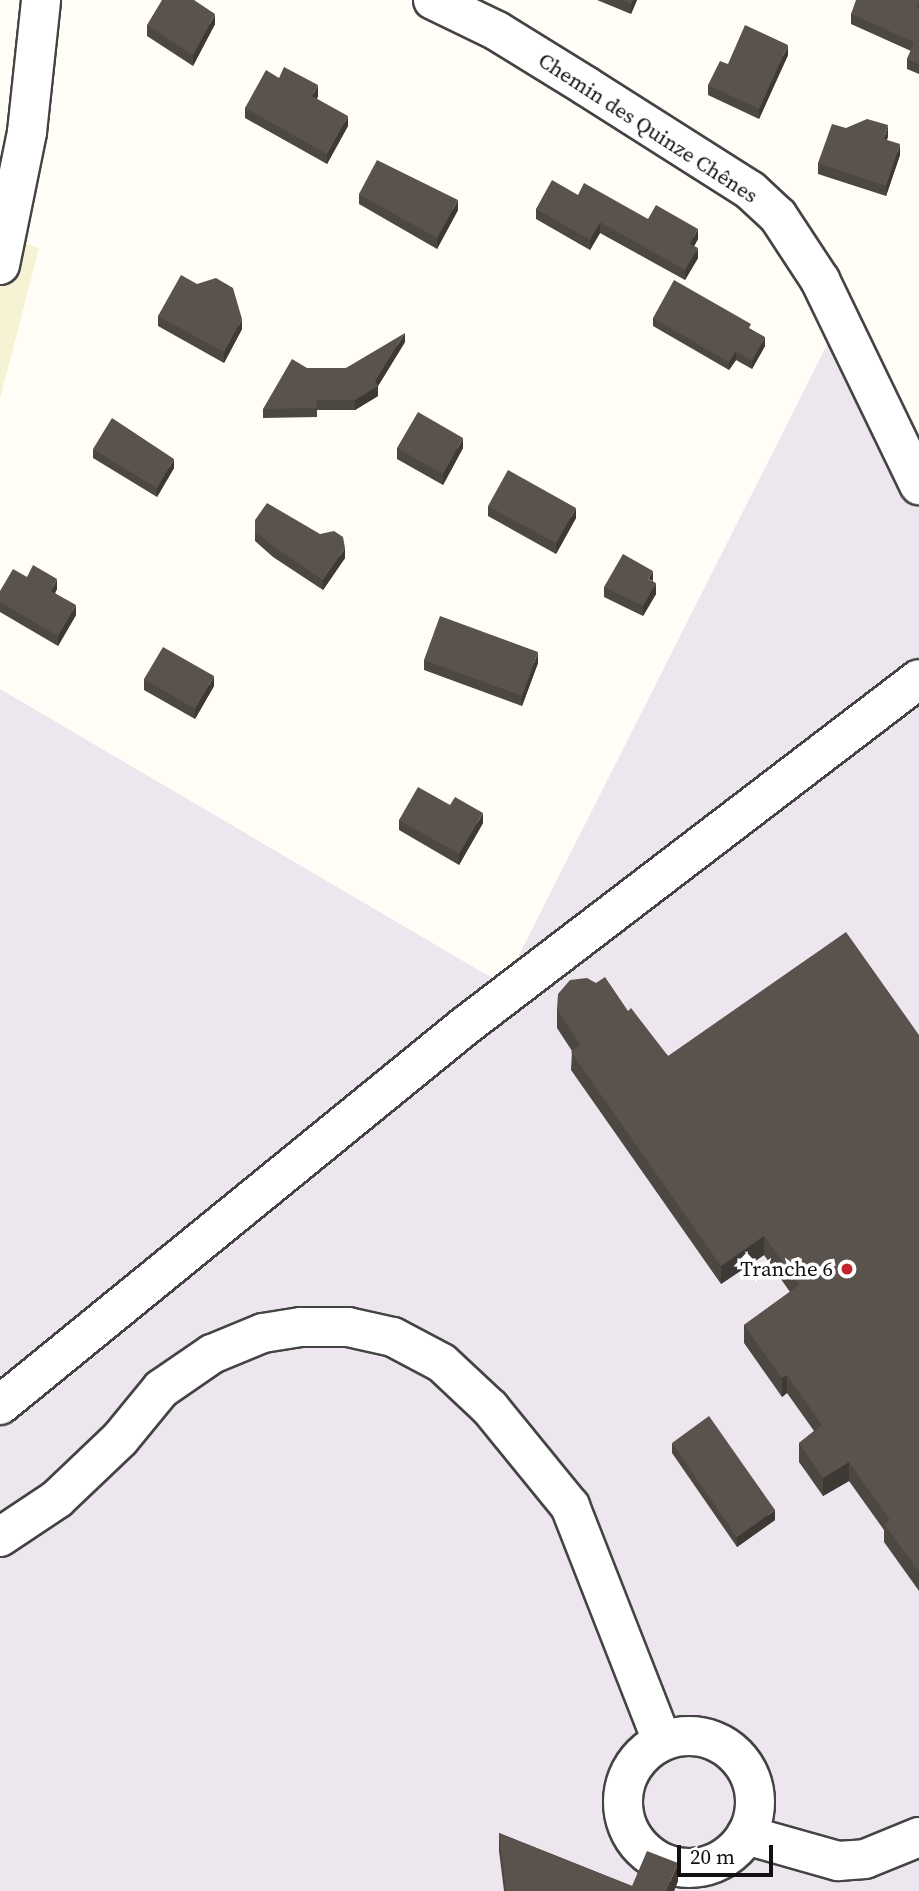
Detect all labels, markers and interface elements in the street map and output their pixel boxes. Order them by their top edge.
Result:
street label: Chemin des Quinze Chênes [534,48,762,208]
place label: Tranche 6 [740,1256,833,1282]
marker: Tranche 6 [839,1261,855,1277]
scale bar [681,1832,777,1876]
text: 20 m [690,1842,735,1871]

